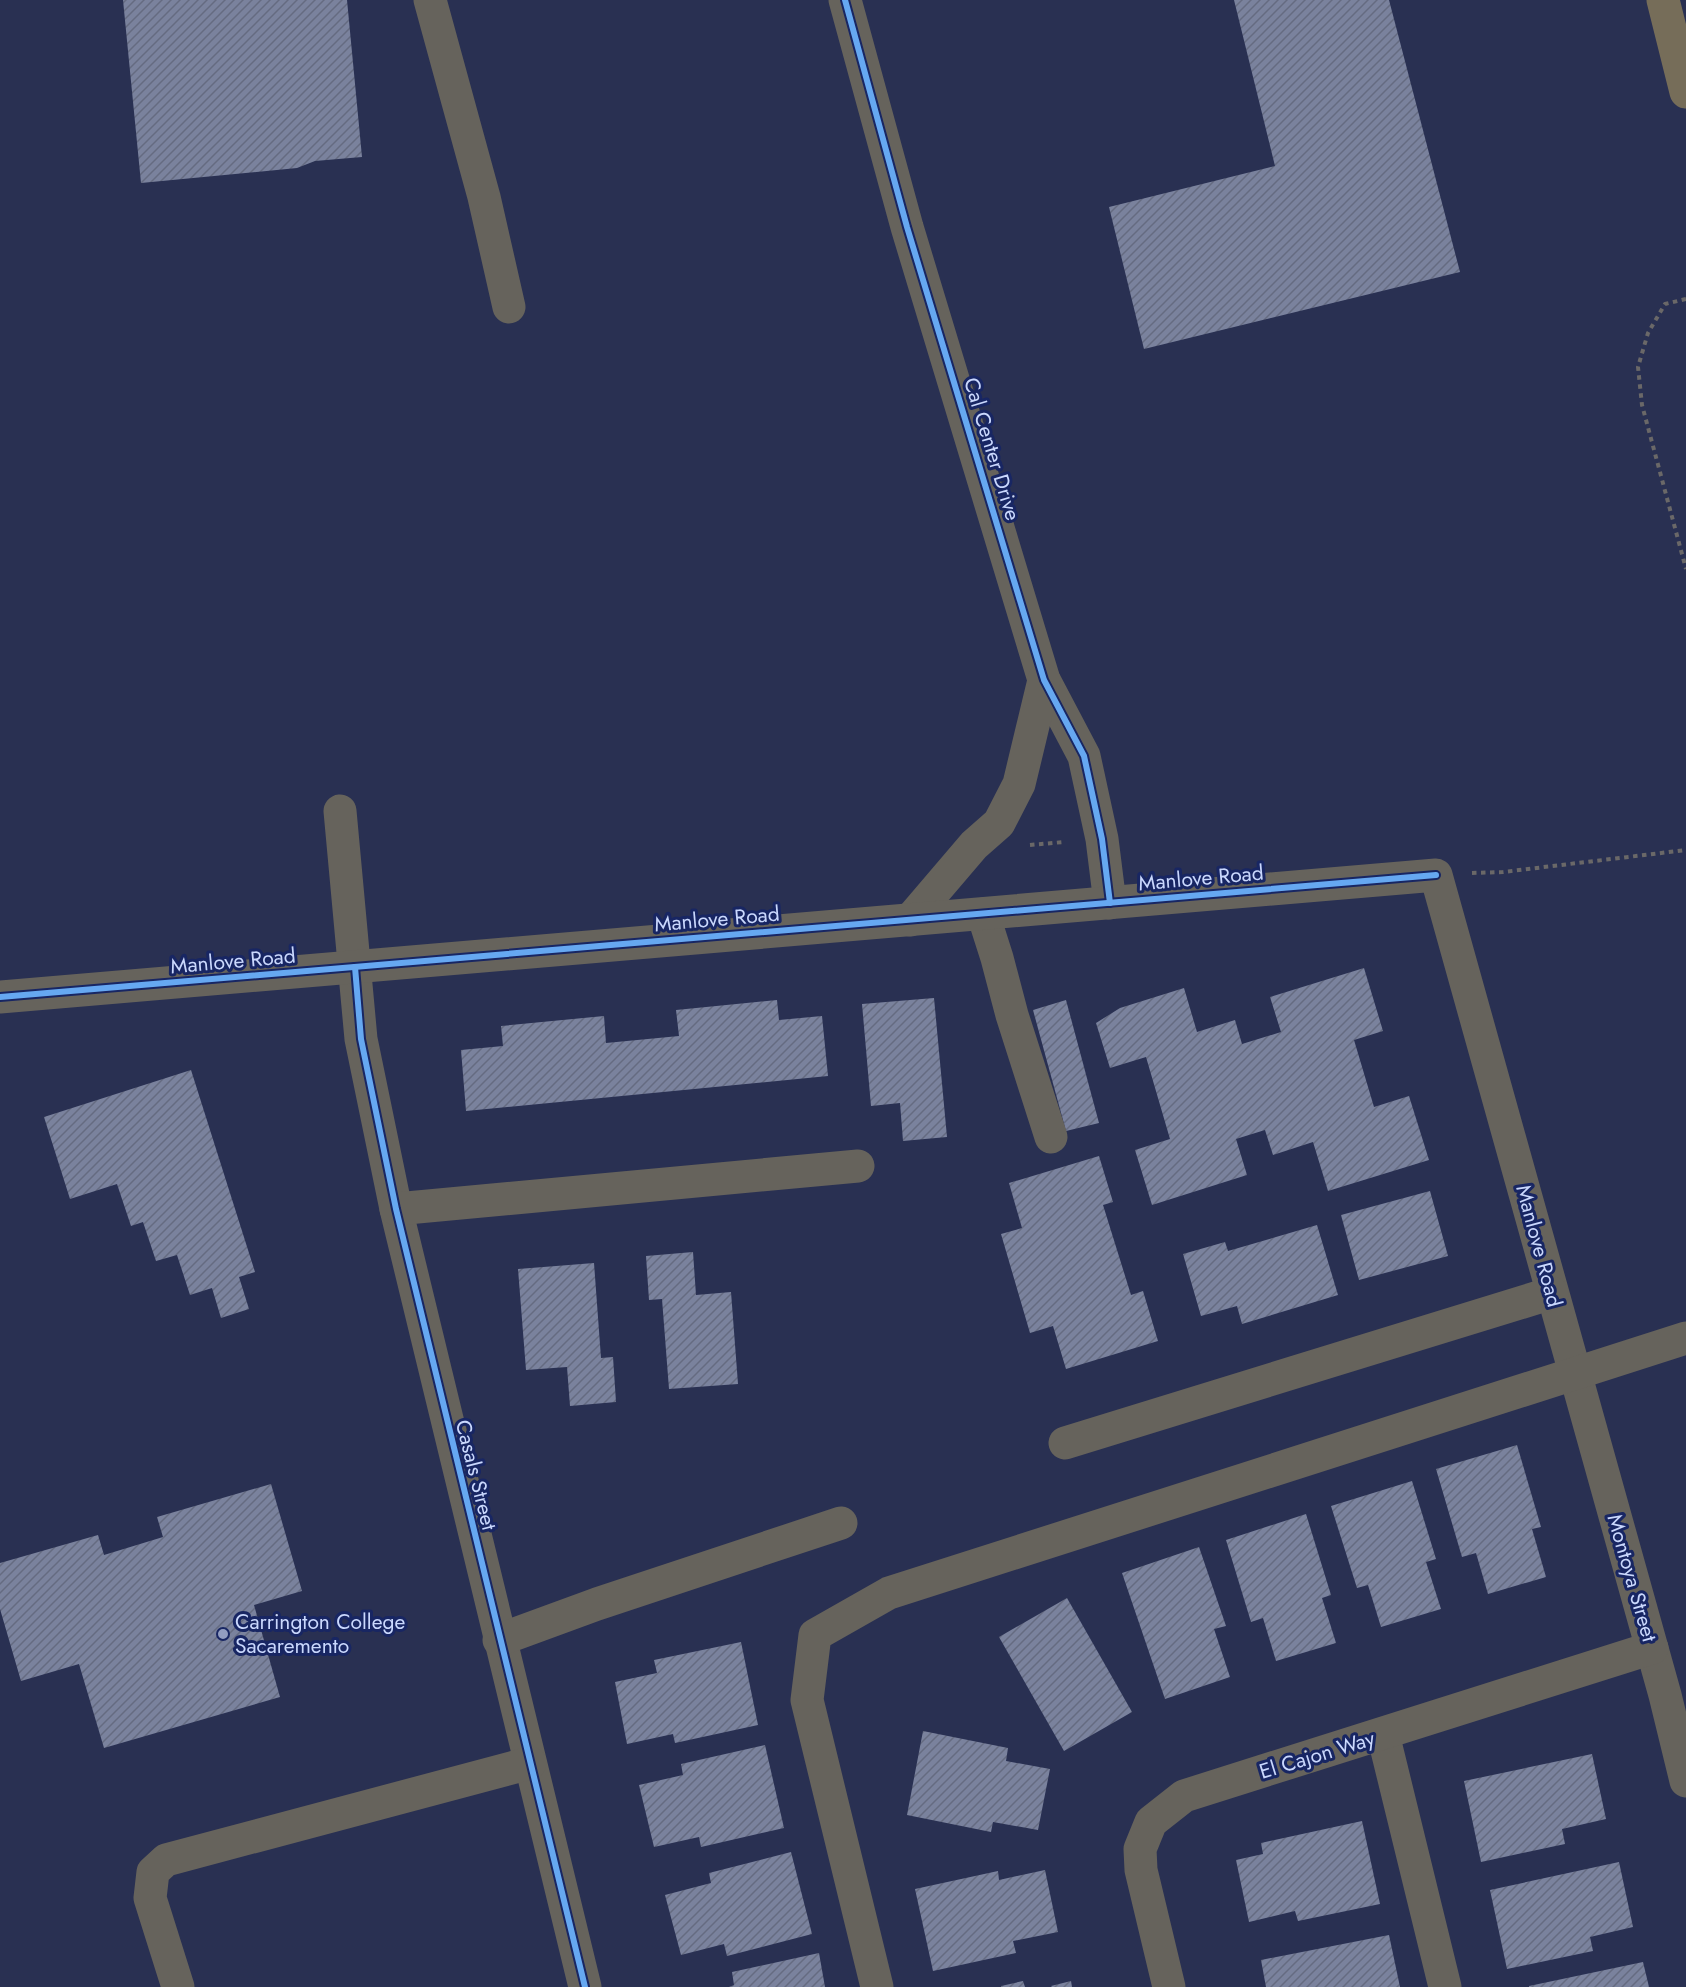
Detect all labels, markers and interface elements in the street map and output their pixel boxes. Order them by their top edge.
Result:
street label: Cal Center Drive [956,374,1028,524]
street label: Manlove Road [1137,858,1265,898]
street label: Manlove Road [653,899,781,939]
street label: Manlove Road [169,941,297,981]
street label: Manlove Road [1508,1182,1570,1310]
street label: Casals Street [448,1417,504,1533]
street label: Montoya Street [1599,1511,1665,1645]
place label: Carrington College Sacaremento [235,1607,405,1661]
marker: Carrington College Sacaremento [216,1627,230,1641]
street label: El Cajon Way [1256,1723,1379,1787]

